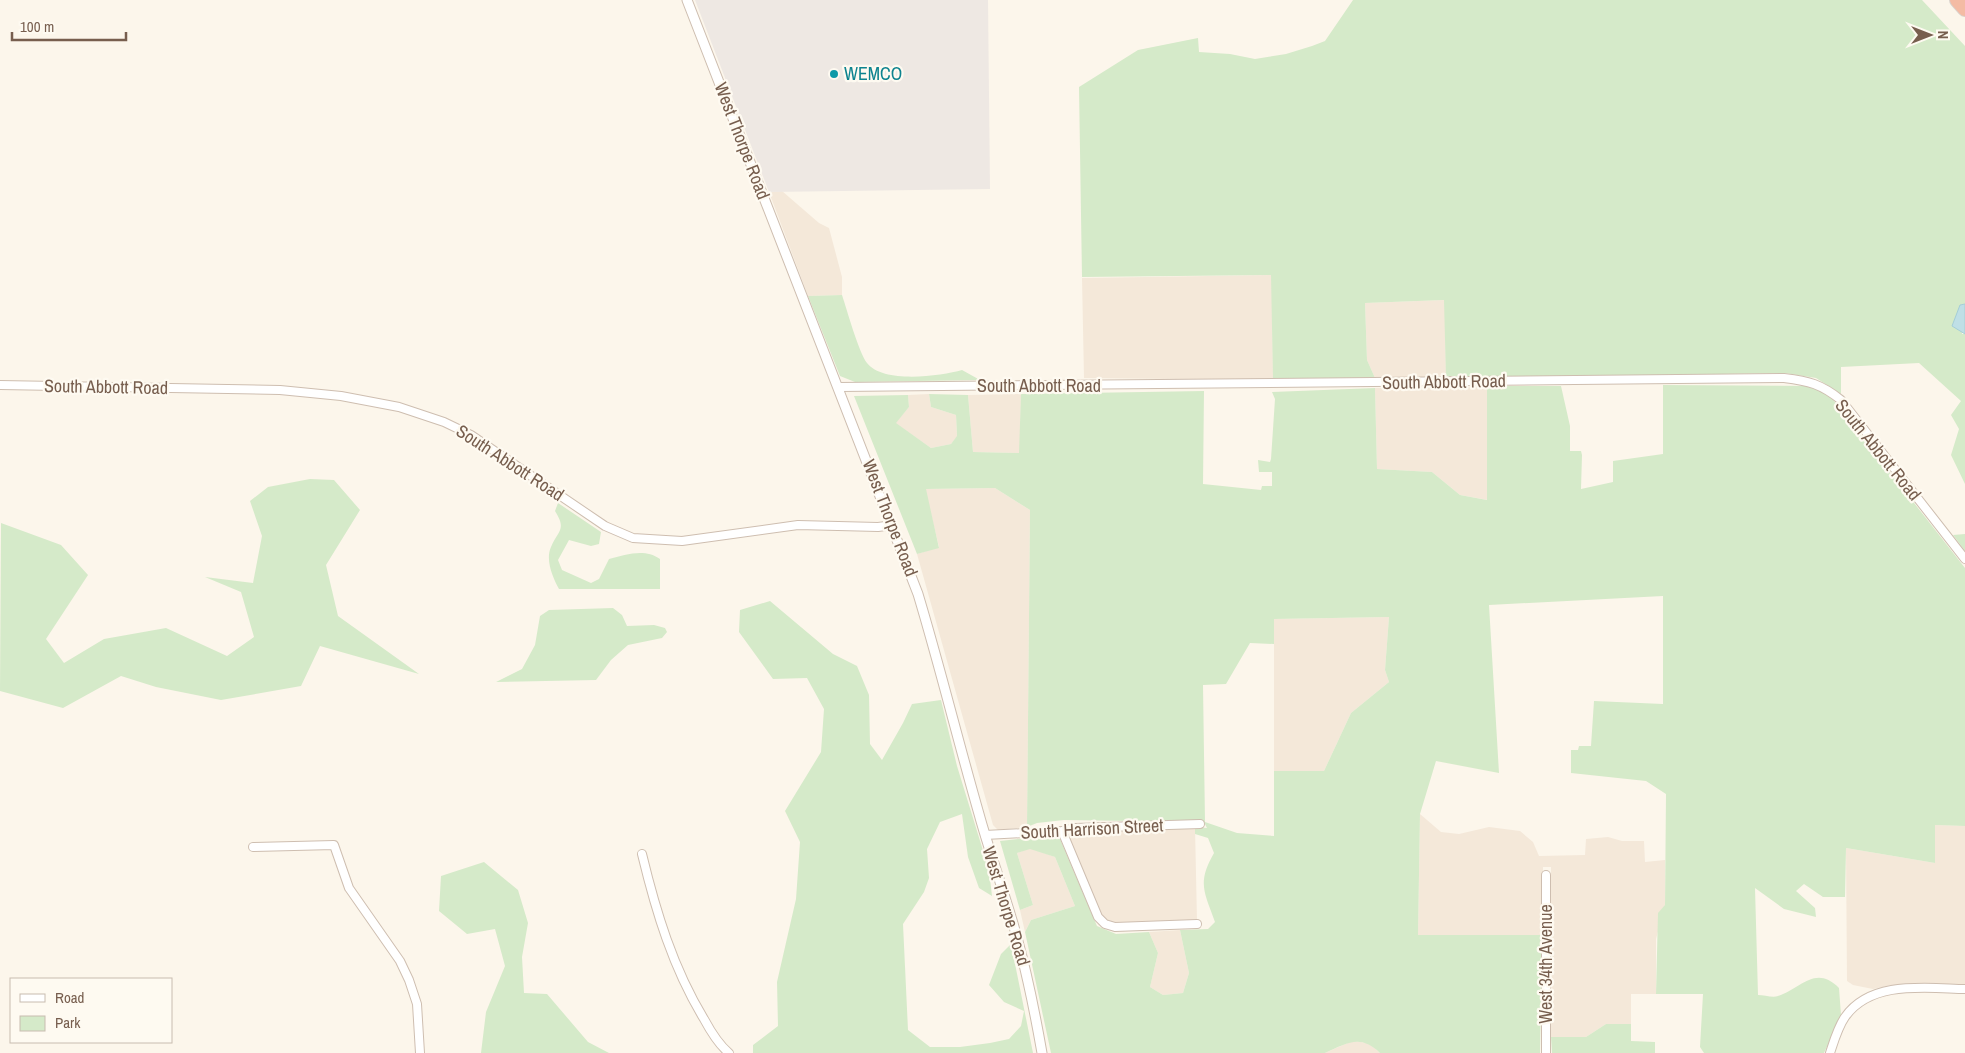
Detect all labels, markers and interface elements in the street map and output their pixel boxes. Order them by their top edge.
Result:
scale bar [12,10,126,42]
north arrow [1905,10,1955,60]
text: 100 m [20,16,54,37]
text: N [1934,31,1952,39]
place label: WEMCO [844,61,902,86]
marker: WEMCO [828,68,840,80]
street label: West Thorpe Road [709,79,776,203]
street label: South Abbott Road [1382,368,1506,395]
street label: South Abbott Road [44,373,168,400]
street label: South Abbott Road [977,373,1101,398]
street label: South Abbott Road [1830,394,1927,506]
street label: South Abbott Road [451,418,569,507]
street label: West Thorpe Road [857,456,924,580]
street label: South Harrison Street [1020,812,1164,845]
street label: West Thorpe Road [976,843,1036,969]
street label: West 34th Avenue [1533,904,1558,1024]
legend [10,978,172,1043]
text: Road [55,987,84,1008]
text: Park [55,1012,81,1033]

